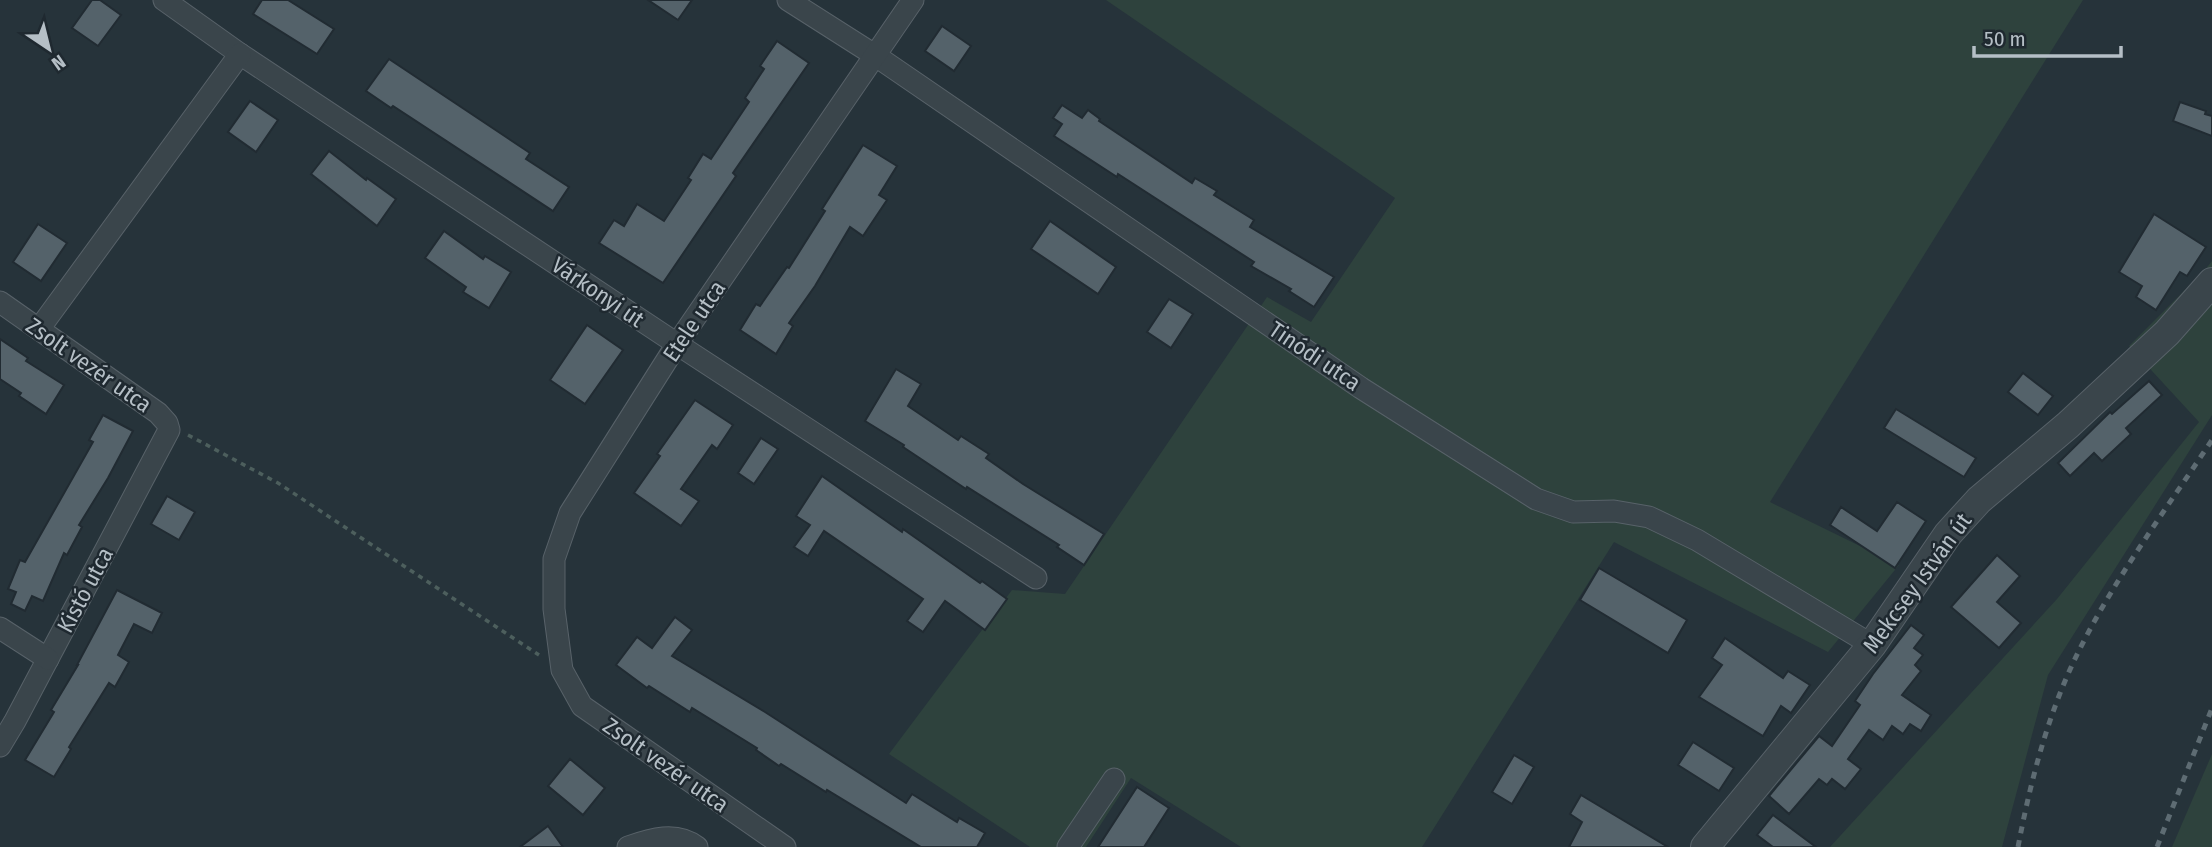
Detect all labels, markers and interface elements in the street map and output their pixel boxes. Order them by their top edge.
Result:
north arrow [14,14,84,84]
scale bar [1974,14,2121,58]
text: 50 m [1984,26,2026,52]
text: N [47,50,70,75]
street label: Várkonyi út [546,251,650,333]
street label: Etele utca [657,275,731,367]
street label: Zsolt vezér utca [21,311,157,419]
street label: Tinódi utca [1264,315,1366,397]
street label: Mekcsey István út [1857,507,1978,659]
street label: Kistó utca [51,543,119,637]
street label: Zsolt vezér utca [598,711,734,819]

